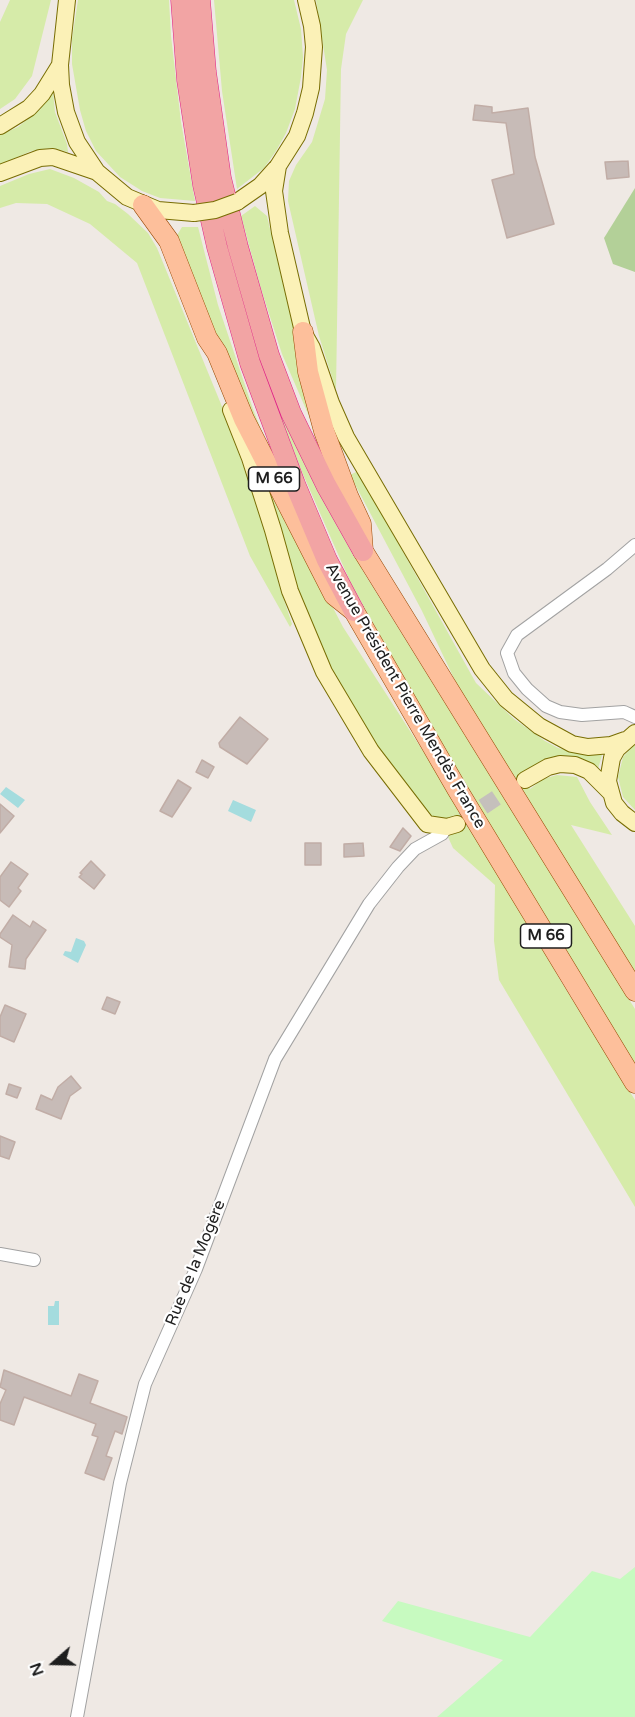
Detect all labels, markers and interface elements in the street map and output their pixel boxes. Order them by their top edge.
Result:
road number: M 66 [248,467,300,491]
street label: Avenue Président Pierre Mendès France [321,560,489,832]
road number: M 66 [520,924,572,948]
street label: Rue de la Mogère [162,1197,230,1329]
north arrow [24,1633,84,1693]
text: N [25,1660,49,1679]

